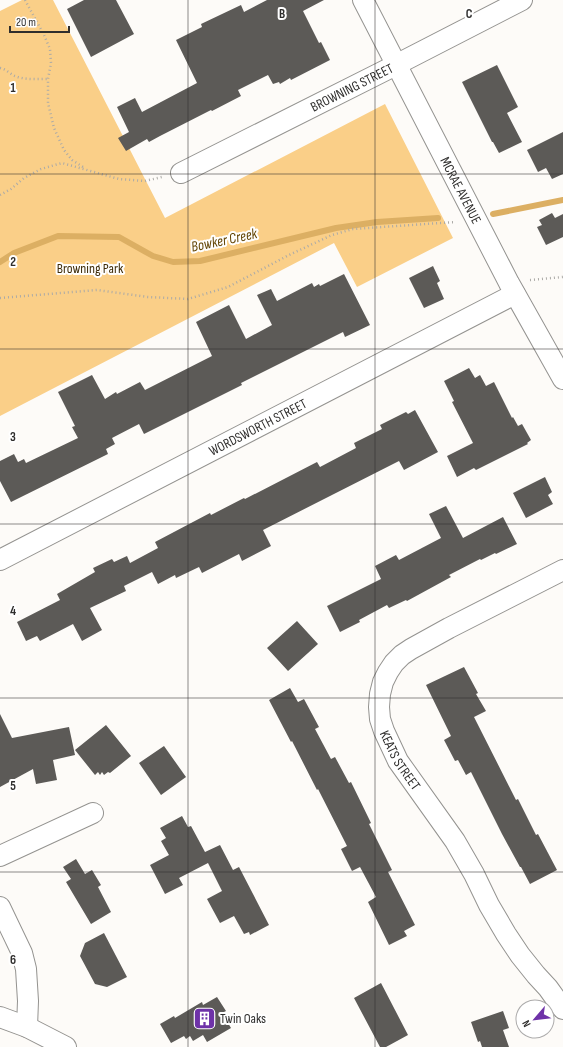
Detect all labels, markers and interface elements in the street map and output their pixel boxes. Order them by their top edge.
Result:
text: B [279,6,285,22]
text: C [466,6,473,22]
scale bar [10,8,69,34]
text: 20 m [16,15,36,30]
street label: BROWNING STREET [308,60,396,116]
text: 1 [10,80,16,96]
street label: MCRAE AVENUE [436,154,485,227]
water label: Bowker Creek [189,224,259,257]
text: 2 [10,254,16,270]
park label: Browning Park [57,260,124,277]
street label: WORDSWORTH STREET [206,395,310,460]
text: 3 [10,429,16,445]
text: 4 [10,603,16,619]
street label: KEATS STREET [376,728,424,794]
text: 5 [10,778,16,794]
text: 6 [10,952,16,968]
north arrow [515,999,555,1039]
building icon: Twin Oaks [191,1005,217,1031]
place label: Twin Oaks [220,1010,266,1027]
text: N [519,1018,534,1029]

